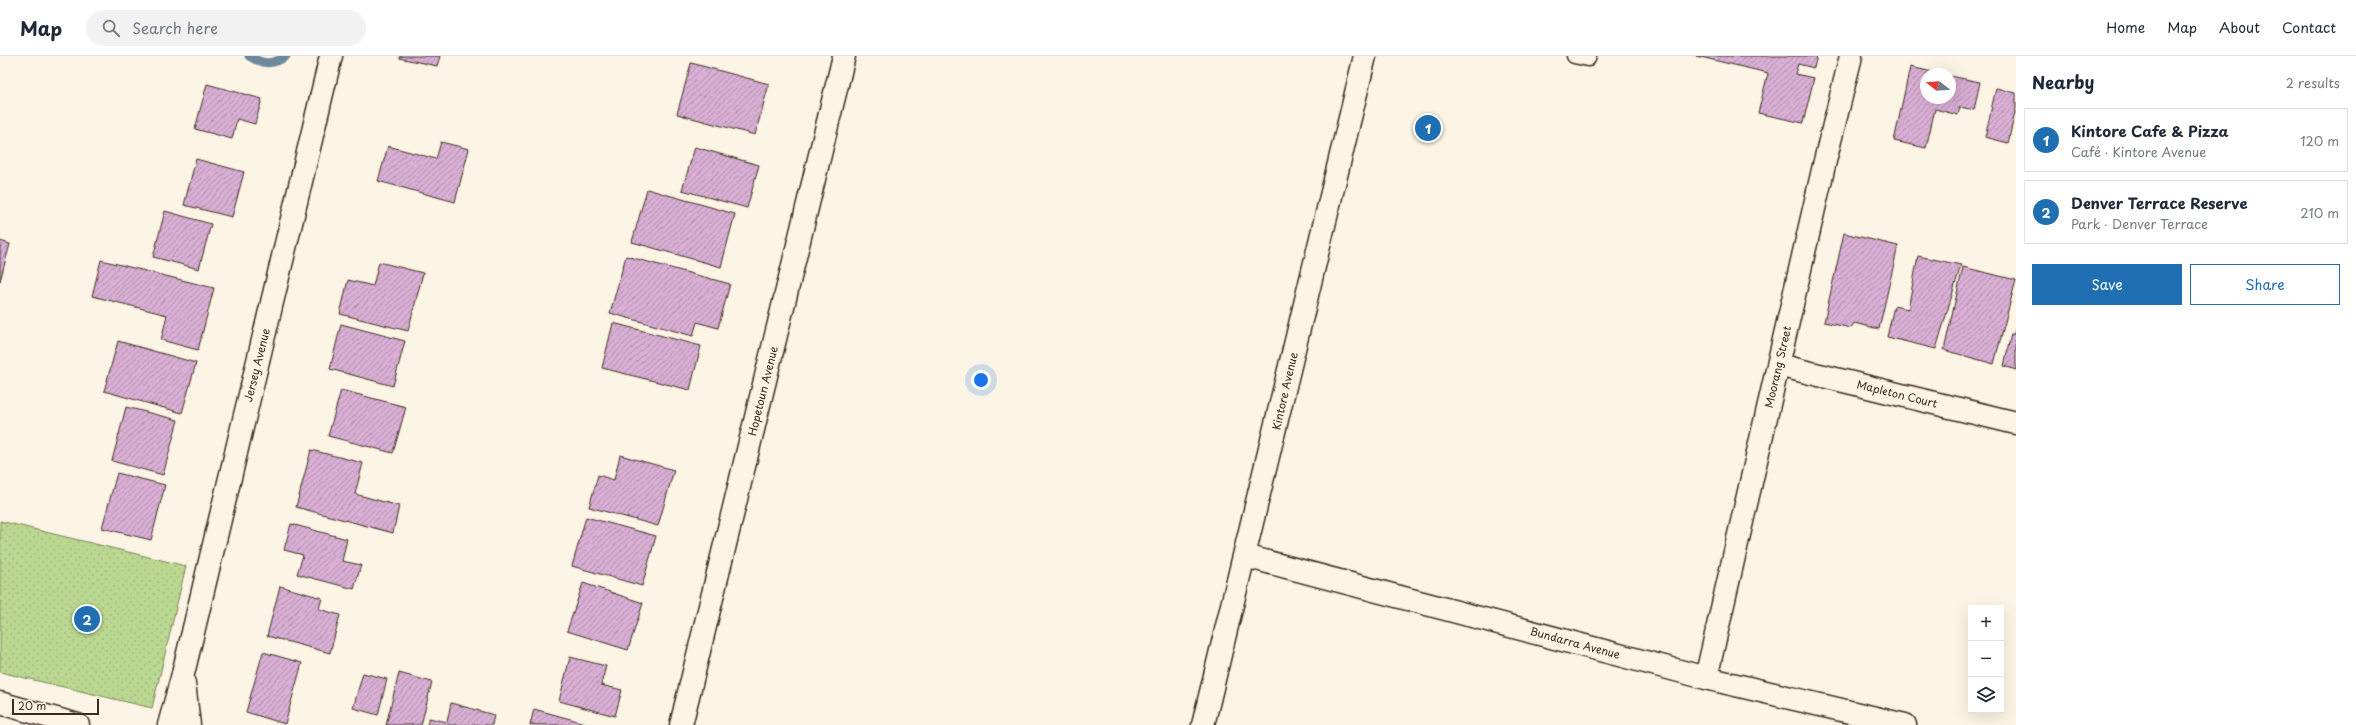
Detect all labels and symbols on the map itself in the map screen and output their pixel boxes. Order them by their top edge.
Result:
north arrow [1920,68,1956,104]
pin: 1 [1415,113,1441,143]
street label: Moorang Street [1760,324,1795,410]
street label: Jersey Avenue [239,326,274,403]
street label: Hopetoun Avenue [743,344,782,438]
street label: Kintore Avenue [1267,350,1302,431]
your location [971,370,991,390]
street label: Mapleton Court [1855,375,1940,412]
pin: 2 [74,604,100,634]
street label: Bundarra Avenue [1528,622,1622,663]
scale bar [12,697,99,716]

